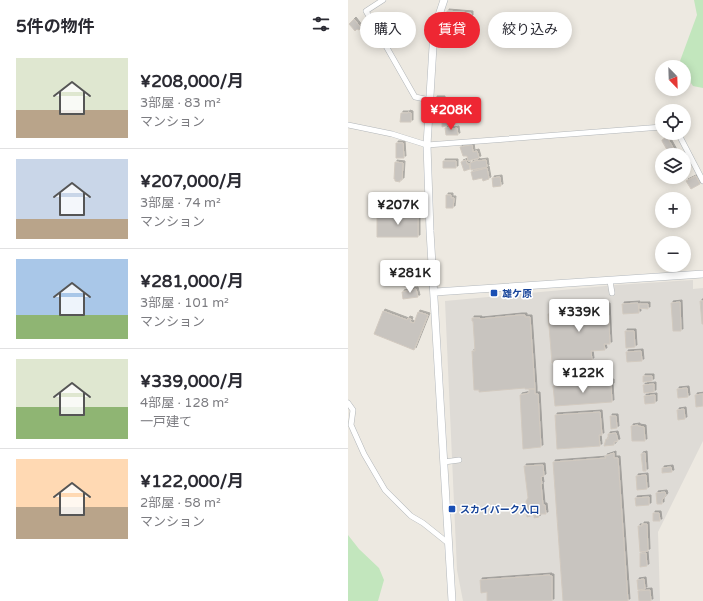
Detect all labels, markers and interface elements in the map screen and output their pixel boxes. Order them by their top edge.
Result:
chip: 購入 [360,12,416,48]
chip: 賃貸 [424,12,480,48]
chip: 絞り込み [488,12,572,48]
icon: filters [310,13,332,35]
text: 5件の物件 [16,16,95,37]
north arrow [655,60,691,96]
map controls [655,60,691,272]
text: ¥208,000/月 [140,71,244,92]
icon: home [48,74,96,122]
text: 3部屋 · 83 m² [140,95,221,111]
pin: ¥208K [423,97,479,131]
text: ¥208K [430,102,472,118]
button: locate [655,104,691,140]
text: マンション [140,114,205,130]
button: layers [655,148,691,184]
text: ¥207,000/月 [140,171,243,192]
icon: home [48,175,96,223]
pin: ¥207K [370,192,426,226]
button: + [655,192,691,228]
text: 3部屋 · 74 m² [140,195,221,211]
text: ¥207K [377,197,419,213]
text: マンション [140,214,205,230]
button: − [655,236,691,272]
pin: ¥281K [382,260,438,294]
text: ¥281K [389,265,431,281]
text: ¥281,000/月 [140,271,244,292]
icon: home [48,275,96,323]
marker: 雄ケ原 [489,288,499,298]
place label: 雄ケ原 [502,288,532,300]
text: 3部屋 · 101 m² [140,295,229,311]
pin: ¥339K [551,299,607,333]
text: ¥339K [558,304,600,320]
text: マンション [140,314,205,330]
pin: ¥122K [555,360,611,394]
text: ¥122K [562,365,604,381]
text: ¥339,000/月 [140,371,244,392]
icon: home [48,375,96,423]
text: 4部屋 · 128 m² [140,395,229,411]
text: 一戸建て [140,414,192,430]
text: ¥122,000/月 [140,471,244,492]
icon: home [48,475,96,523]
text: 2部屋 · 58 m² [140,495,221,511]
marker: スカイパーク入口 [447,504,457,514]
place label: スカイパーク入口 [460,504,540,516]
text: マンション [140,514,205,530]

